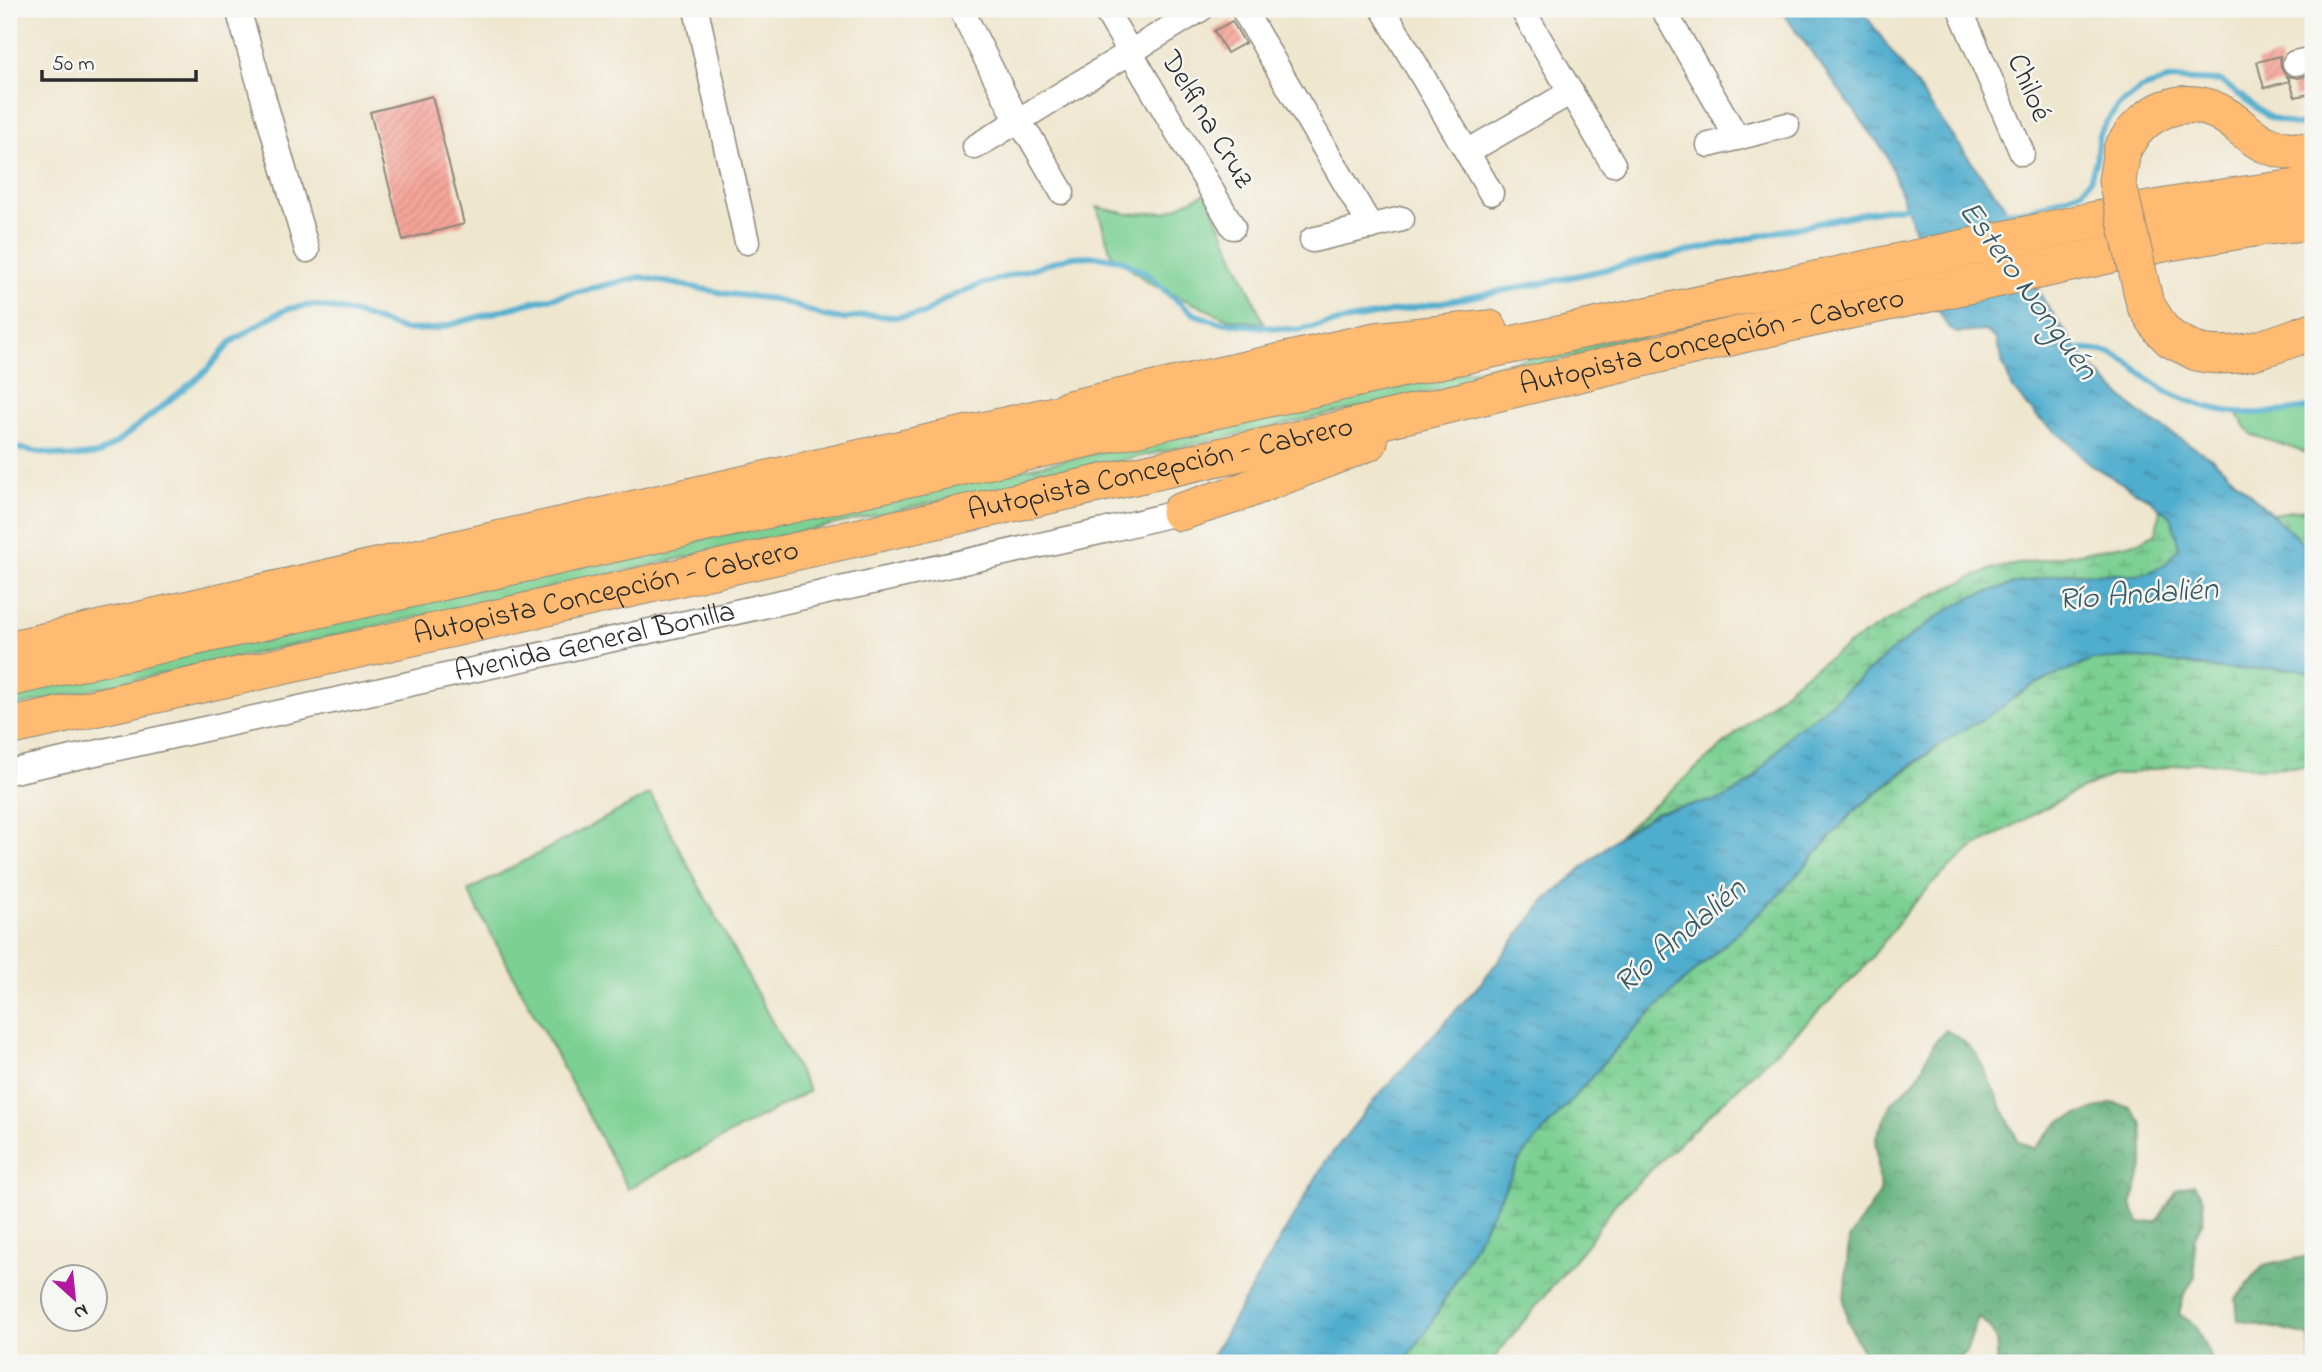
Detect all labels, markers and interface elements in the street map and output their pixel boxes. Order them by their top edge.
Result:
scale bar [42,38,196,82]
street label: Delfina Cruz [1147,42,1265,198]
street label: Chiloé [1994,47,2062,129]
text: 50 m [52,50,95,80]
water label: Estero Nonguén [1946,191,2109,392]
street label: Autopista Concepción - Cabrero [1515,277,1909,409]
street label: Autopista Concepción - Cabrero [964,406,1358,534]
street label: Autopista Concepción - Cabrero [409,529,803,658]
water label: Río Andalién [2057,567,2221,625]
street label: Avenida General Bonilla [451,591,739,695]
water label: Río Andalién [1605,867,1758,1006]
north arrow [38,1264,108,1334]
text: N [69,1296,92,1326]

